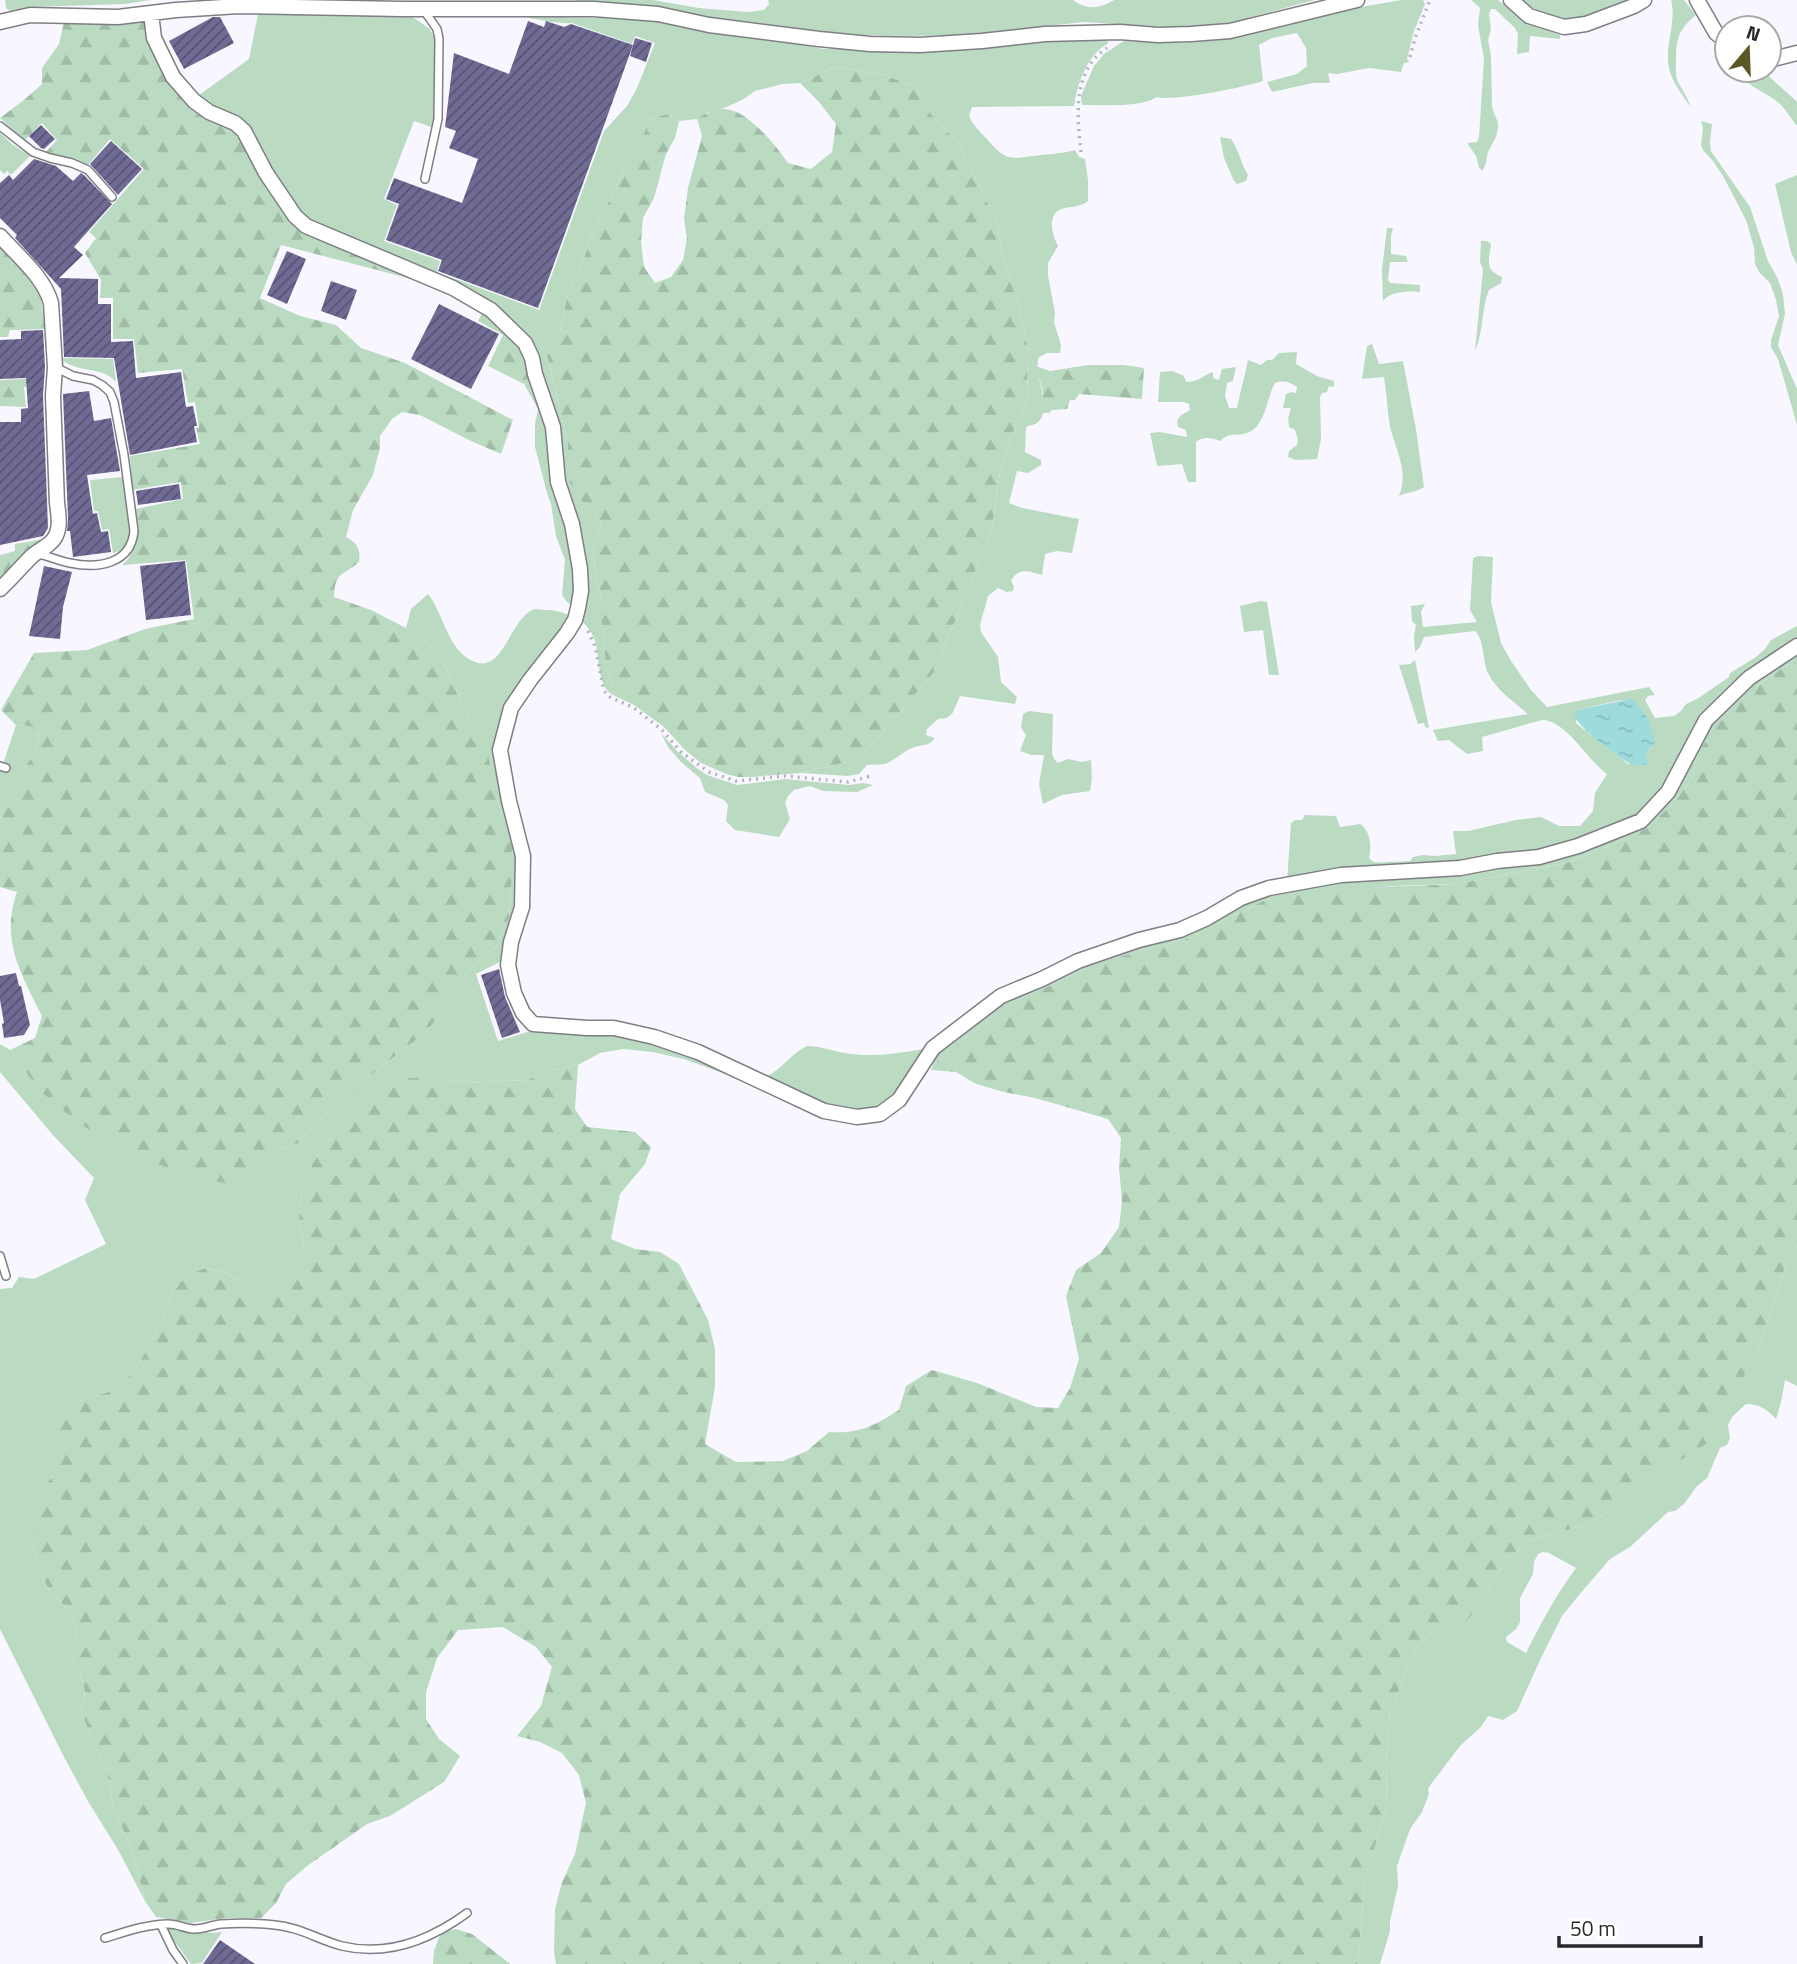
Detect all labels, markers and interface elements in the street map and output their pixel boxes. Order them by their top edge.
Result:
north arrow [1713,14,1783,84]
text: N [1743,17,1765,48]
scale bar [1559,1904,1701,1948]
text: 50 m [1570,1912,1616,1944]

